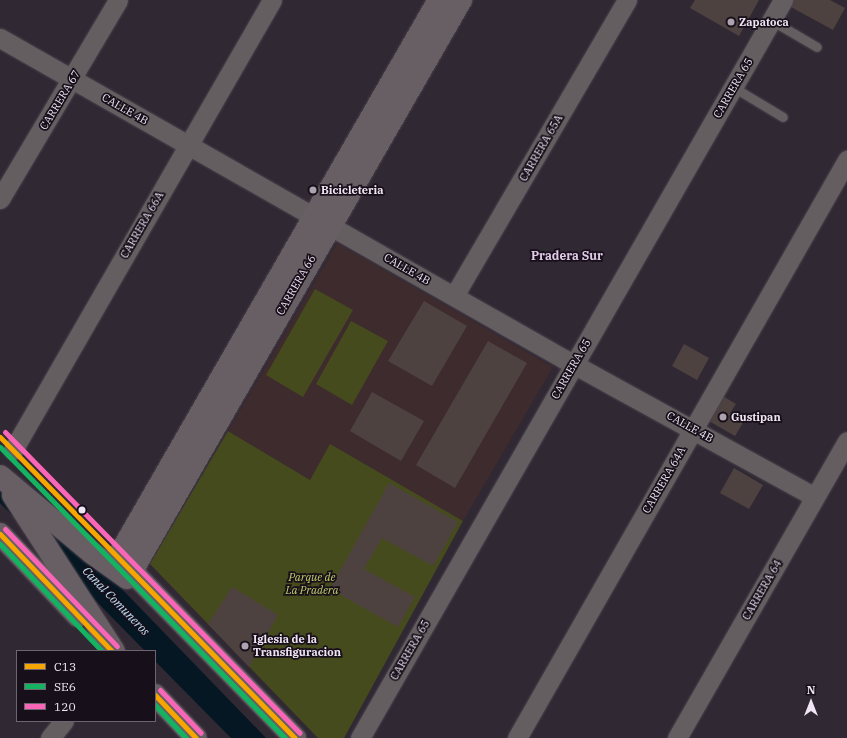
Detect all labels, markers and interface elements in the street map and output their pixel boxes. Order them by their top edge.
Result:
place label: Zapatoca [739,15,789,29]
marker: Zapatoca [726,17,736,27]
street label: CARRERA 65 [710,56,756,120]
street label: CARRERA 67 [37,68,83,132]
street label: CALLE 4B [100,90,150,128]
street label: CARRERA 65A [517,112,565,184]
place label: Bicicleteria [321,183,383,197]
marker: Bicicleteria [308,185,318,195]
street label: CARRERA 66A [118,189,166,261]
district label: Pradera Sur [531,249,603,263]
street label: CALLE 4B [382,250,432,288]
street label: CARRERA 66 [273,253,319,317]
street label: CARRERA 65 [548,337,594,401]
street label: CALLE 4B [664,409,716,445]
place label: Gustipan [731,410,781,424]
marker: Gustipan [718,412,728,422]
street label: CARRERA 64A [640,444,688,516]
unlabelled marker [77,505,87,515]
street label: CARRERA 64 [739,558,785,622]
water label: Canal Comuneros [79,564,153,638]
park label: Parque de La Pradera [286,571,338,597]
street label: CARRERA 65 [387,618,433,682]
place label: Iglesia de la Transfiguracion [253,633,341,659]
marker: Iglesia de la Transfiguracion [240,641,250,651]
legend [16,650,156,722]
text: C13 [54,659,76,674]
text: SE6 [54,679,76,694]
north arrow [791,682,831,722]
text: N [807,683,815,697]
text: 120 [54,699,76,714]

